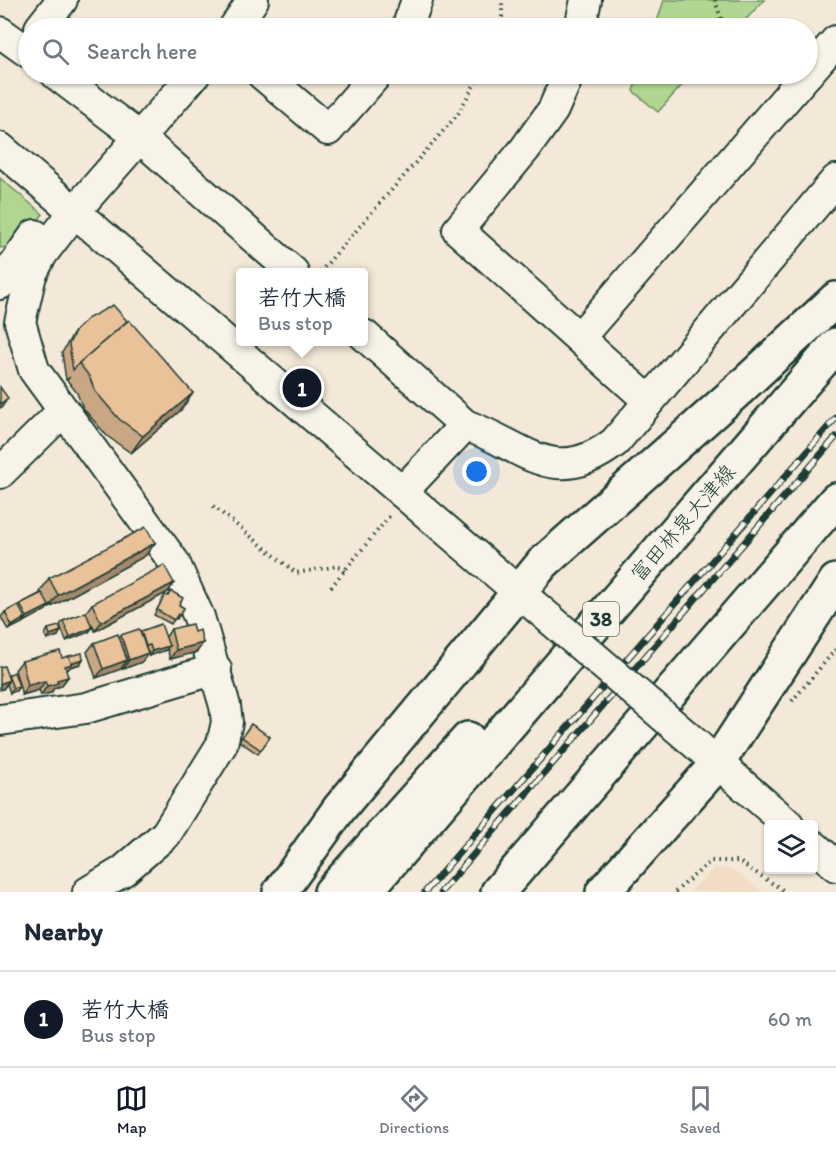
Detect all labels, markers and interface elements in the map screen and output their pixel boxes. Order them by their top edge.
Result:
search box [18,18,818,84]
icon: search [39,35,72,68]
text: Search here [87,38,197,65]
popup [236,268,368,346]
text: 若竹大橋 [258,284,346,311]
text: Bus stop [258,311,333,335]
pin: 1 [282,366,322,410]
your location [462,457,491,486]
street label: 富田林泉大津線 [625,459,740,586]
road number: 38 [583,602,619,636]
map controls [764,820,818,874]
button: layers [764,820,818,874]
text: Nearby [24,915,103,947]
text: 若竹大橋 [81,996,169,1023]
text: 1 [39,1007,48,1031]
text: 60 m [768,1007,812,1031]
text: Bus stop [81,1023,156,1047]
tab: Map [115,1082,148,1137]
tab: Directions [379,1082,449,1137]
tab: Saved [680,1082,721,1137]

